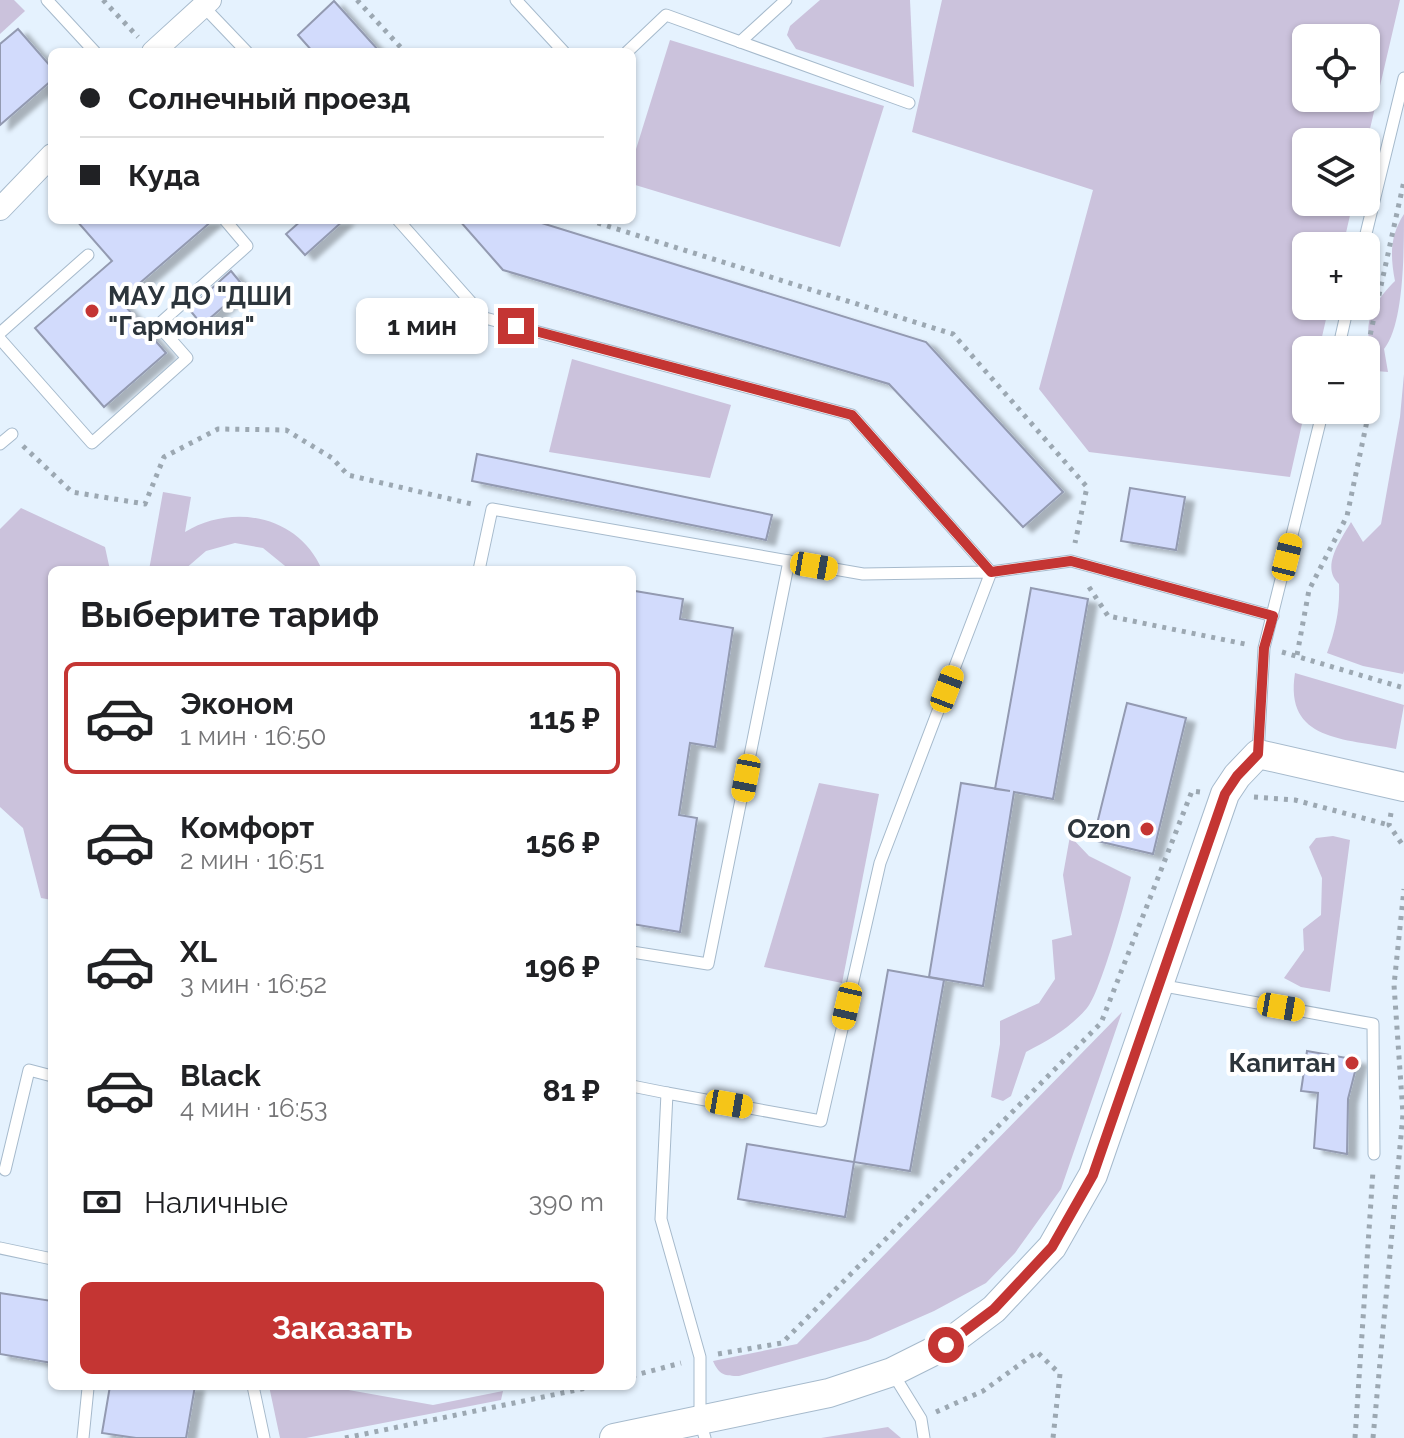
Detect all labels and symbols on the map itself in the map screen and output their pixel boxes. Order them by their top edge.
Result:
place label: МАУ ДО "ДШИ "Гармония" [108,281,292,341]
callout: 1 мин [356,298,488,354]
marker: МАУ ДО "ДШИ "Гармония" [83,302,101,320]
route end [498,308,534,344]
car [1270,531,1304,583]
car [788,550,840,582]
car [927,662,967,716]
car [730,752,762,804]
place label: Ozon [1067,814,1131,844]
marker: Ozon [1138,820,1156,838]
car [830,980,864,1032]
car [1255,991,1307,1023]
place label: Капитан [1228,1048,1336,1078]
marker: Капитан [1343,1054,1361,1072]
car [703,1088,755,1120]
route start [928,1327,964,1363]

